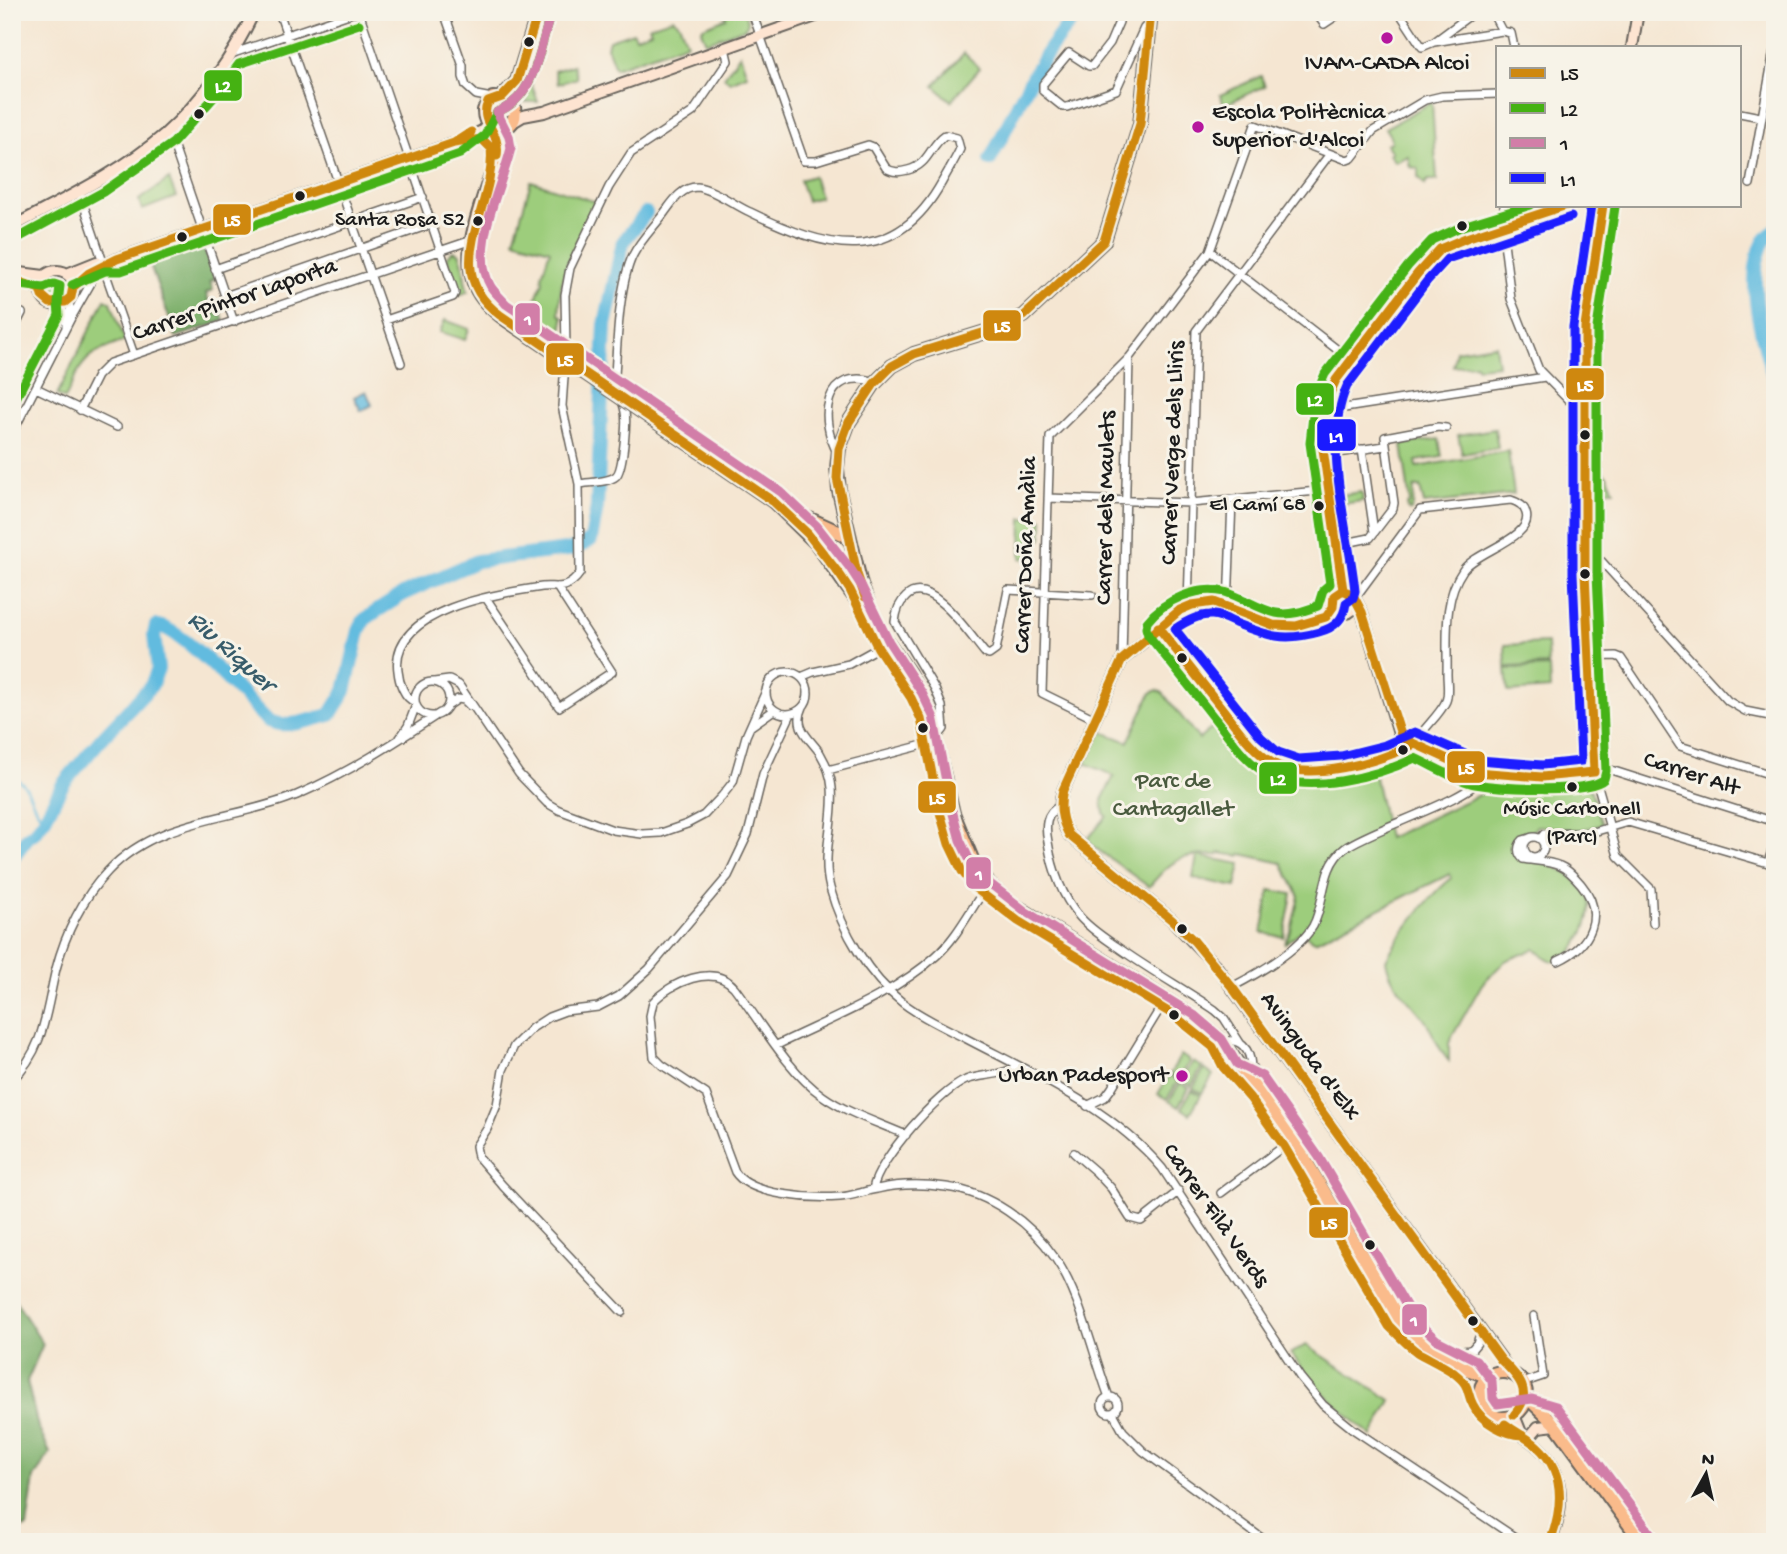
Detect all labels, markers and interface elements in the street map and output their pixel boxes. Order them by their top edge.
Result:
marker: IVAM-CADA Alcoi [1379,30,1395,46]
unlabelled marker [522,35,536,49]
legend [1496,46,1742,206]
place label: IVAM-CADA Alcoi [1304,50,1470,79]
text: L5 [1560,64,1579,89]
line badge: L2 [203,69,243,102]
text: L2 [215,77,232,100]
place label: Escola Politècnica Superior d'Alcoi [1212,99,1386,156]
text: L2 [1560,100,1578,125]
unlabelled marker [192,107,206,121]
marker: Escola Politècnica Superior d'Alcoi [1190,119,1206,135]
text: 1 [1559,134,1568,159]
text: L1 [1560,170,1576,195]
unlabelled marker [293,189,307,203]
line badge: L5 [212,203,252,236]
place label: Santa Rosa 52 [335,208,465,234]
text: L5 [224,211,240,234]
marker: Santa Rosa 52 [471,214,485,228]
unlabelled marker [1455,219,1469,233]
unlabelled marker [175,230,189,244]
street label: Carrer Pintor Laporta [129,252,342,350]
line badge: 1 [514,302,541,336]
line badge: L5 [982,309,1022,342]
text: 1 [523,310,532,333]
text: L5 [994,317,1010,340]
street label: Carrer Verge dels Lliris [1156,339,1192,565]
line badge: L5 [545,342,585,376]
text: L5 [557,351,573,374]
line badge: L5 [1565,367,1605,401]
text: L5 [1577,376,1593,399]
line badge: L2 [1295,382,1335,416]
text: L2 [1307,391,1324,414]
street label: Carrer dels Maulets [1091,410,1123,605]
line badge: L1 [1316,418,1357,452]
text: L1 [1329,427,1343,450]
unlabelled marker [1578,428,1592,442]
street label: Carrer Doña Amàlia [1009,456,1045,654]
place label: El Camí 68 [1209,493,1306,519]
marker: El Camí 68 [1312,499,1326,513]
unlabelled marker [1578,567,1592,581]
water label: Riu Riquer [180,606,284,704]
unlabelled marker [1175,651,1189,665]
unlabelled marker [916,721,930,735]
unlabelled marker [1396,743,1410,757]
street label: Carrer Alt [1639,746,1745,805]
line badge: L5 [1446,750,1486,784]
text: L5 [1458,759,1474,782]
line badge: L2 [1258,761,1298,795]
park label: Parc de Cantagallet [1113,768,1235,825]
text: L2 [1270,770,1287,793]
line badge: L5 [917,780,957,814]
marker: Músic Carbonell (Parc) [1565,780,1579,794]
text: L5 [929,789,945,812]
place label: Músic Carbonell (Parc) [1503,797,1641,851]
line badge: 1 [965,856,992,890]
text: 1 [974,865,983,888]
unlabelled marker [1175,922,1189,936]
street label: Avinguda d'Elx [1252,987,1366,1127]
unlabelled marker [1167,1008,1181,1022]
place label: Urban Padesport [998,1062,1170,1091]
marker: Urban Padesport [1174,1068,1190,1084]
street label: Carrer Filà Verds [1155,1139,1276,1294]
line badge: L5 [1308,1206,1349,1239]
text: L5 [1321,1214,1337,1237]
unlabelled marker [1363,1238,1377,1252]
line badge: 1 [1401,1303,1428,1336]
text: 1 [1409,1311,1418,1334]
unlabelled marker [1466,1314,1480,1328]
north arrow [1672,1438,1742,1508]
text: N [1700,1448,1716,1473]

